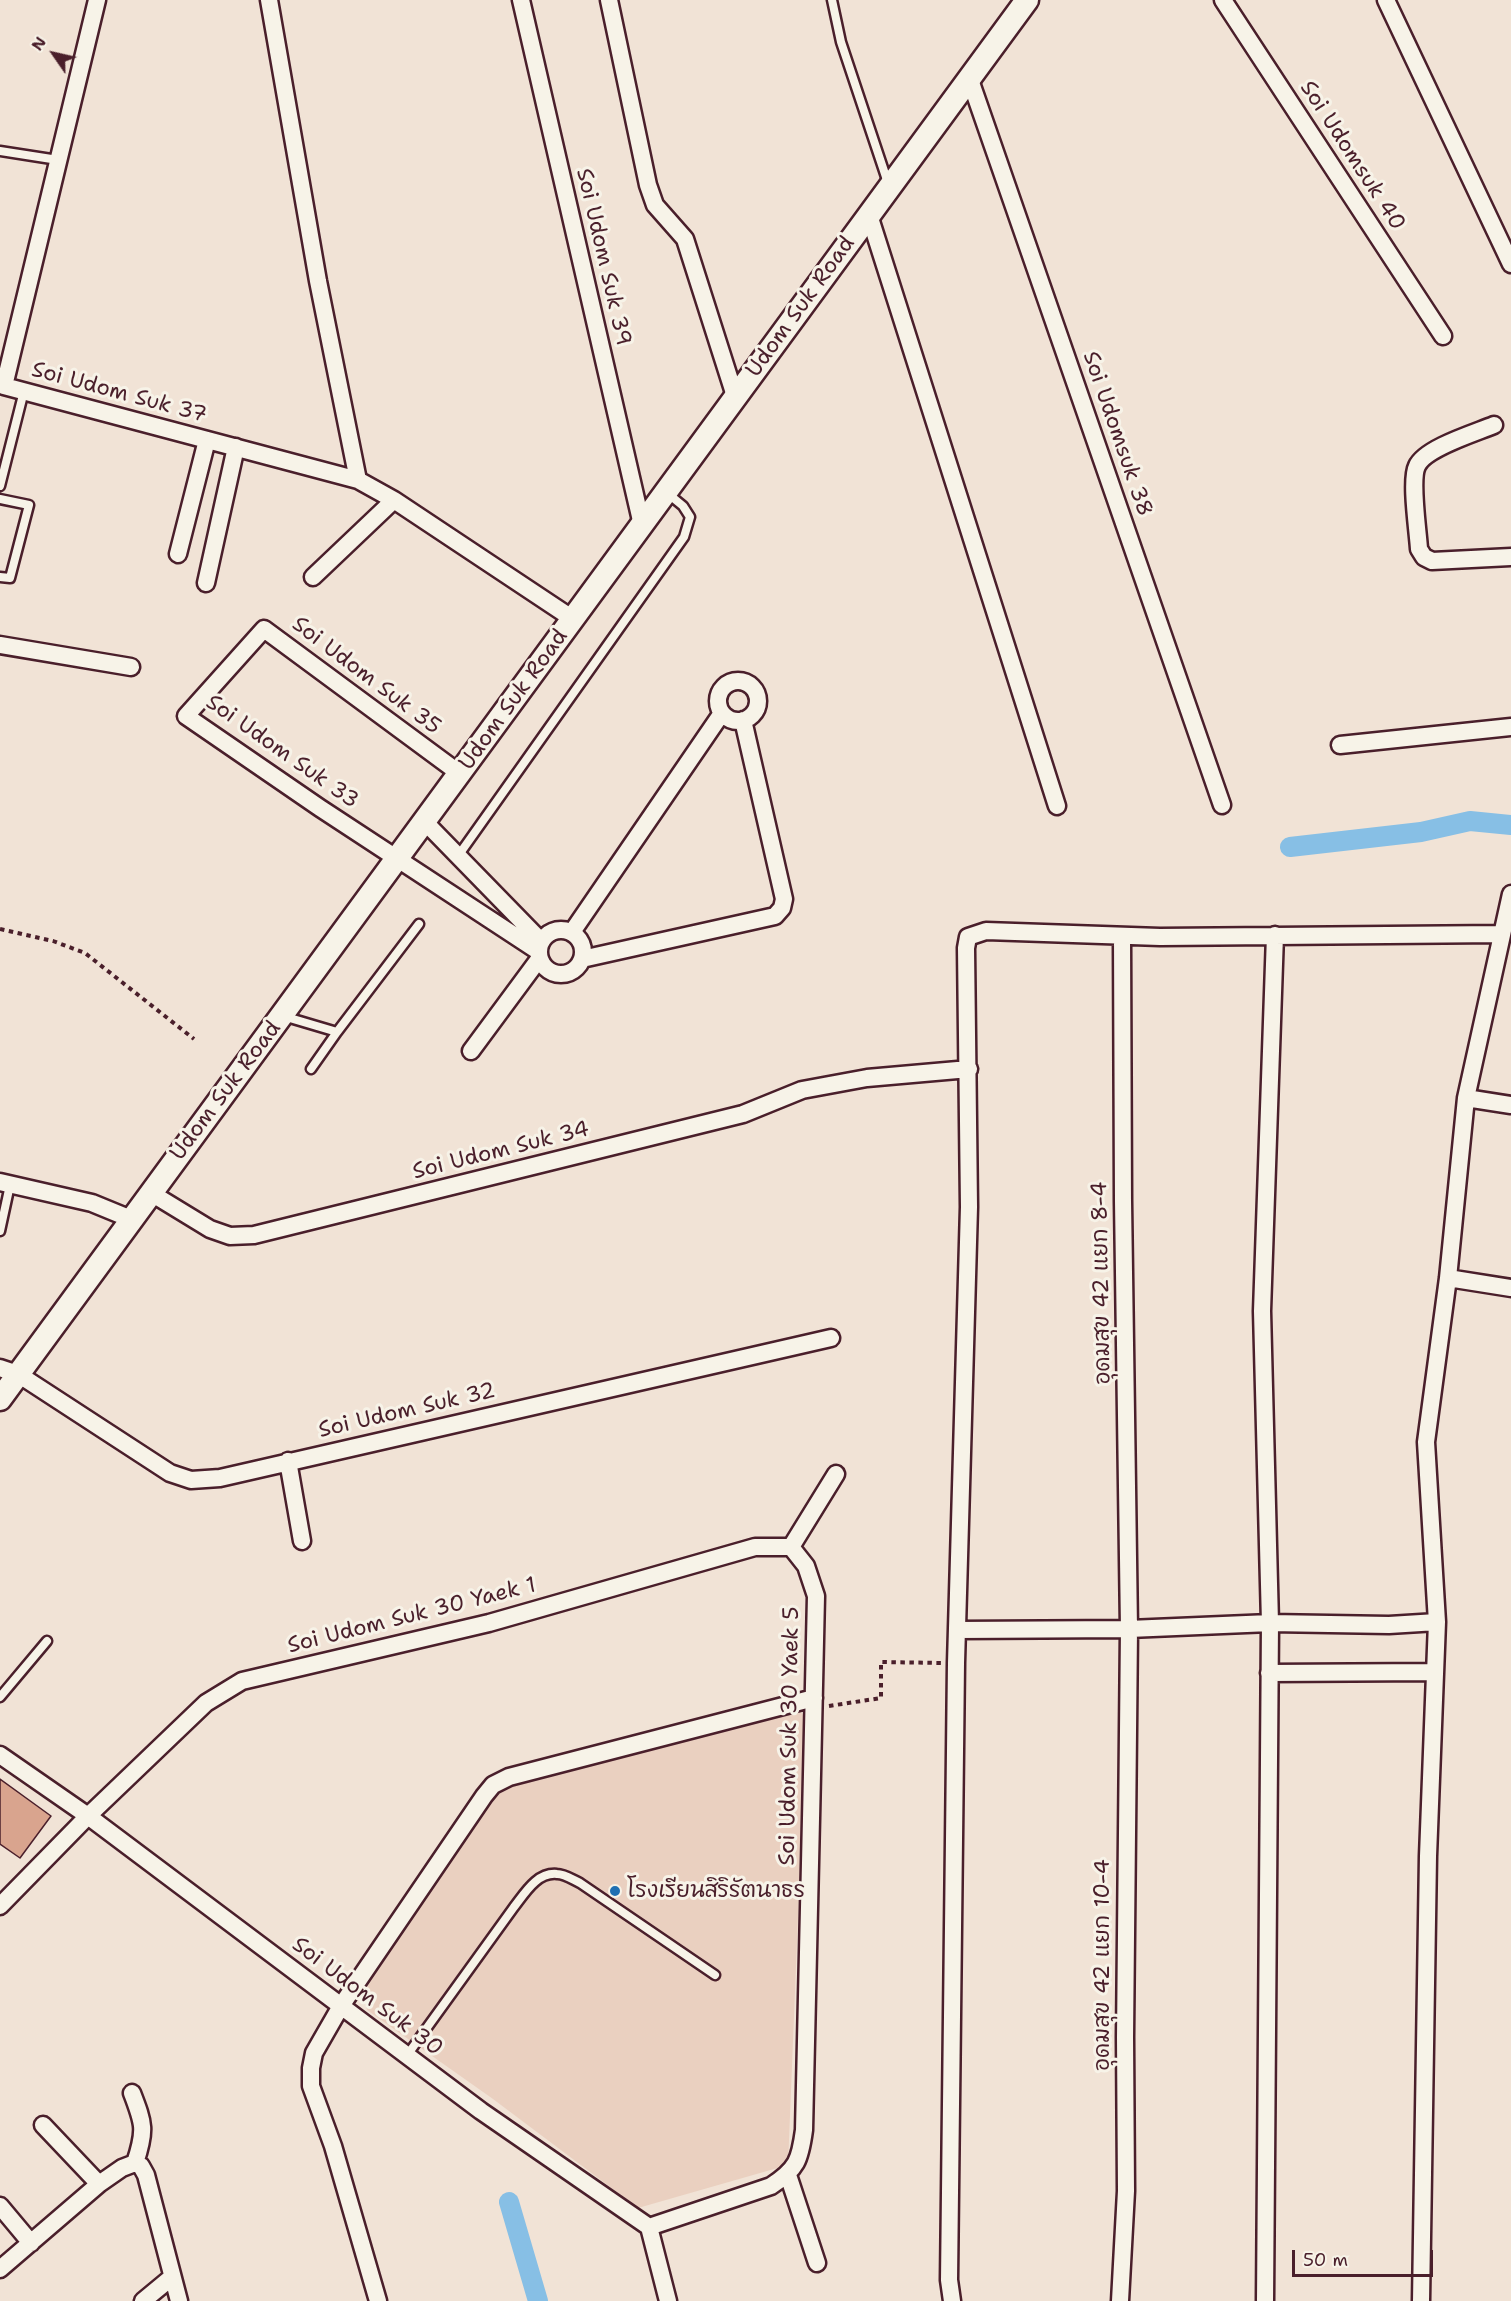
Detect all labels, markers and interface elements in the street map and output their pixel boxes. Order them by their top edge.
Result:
north arrow [24,24,84,84]
text: N [26,33,51,55]
street label: Soi Udomsuk 40 [1294,76,1410,236]
street label: Soi Udom Suk 39 [570,166,636,348]
street label: Udom Suk Road [741,231,861,383]
street label: Soi Udomsuk 38 [1076,348,1158,520]
street label: Soi Udom Suk 37 [29,357,209,429]
street label: Soi Udom Suk 35 [286,611,446,741]
street label: Udom Suk Road [454,624,574,776]
street label: Soi Udom Suk 33 [200,689,364,815]
street label: Udom Suk Road [165,1016,287,1166]
street label: Soi Udom Suk 34 [410,1116,592,1186]
street label: อุดมสุข 42 แยก 8-4 [1087,1181,1117,1385]
street label: Soi Udom Suk 32 [316,1378,498,1444]
street label: Soi Udom Suk 30 Yaek 1 [285,1572,539,1660]
street label: Soi Udom Suk 30 Yaek 5 [775,1606,805,1866]
street label: อุดมสุข 42 แยก 10-4 [1090,1859,1116,2071]
place label: โรงเรียนสิริรัตนาธร [627,1878,805,1904]
marker: โรงเรียนสิริรัตนาธร [608,1884,622,1898]
street label: Soi Udom Suk 30 [287,1932,447,2062]
scale bar [1295,2238,1436,2276]
text: 50 m [1303,2248,1348,2272]

